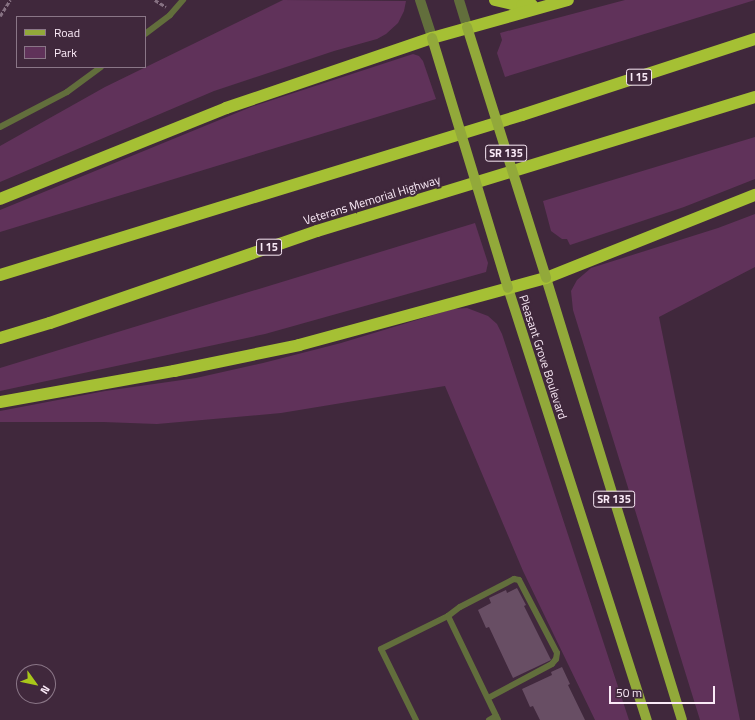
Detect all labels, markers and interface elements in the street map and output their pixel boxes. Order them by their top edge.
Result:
legend [16,16,146,68]
text: Road [54,23,80,42]
text: Park [54,43,77,62]
road number: I 15 [626,68,652,86]
road number: SR 135 [485,144,527,162]
street label: Veterans Memorial Highway [302,172,442,228]
road number: I 15 [256,238,282,256]
street label: Pleasant Grove Boulevard [516,293,570,421]
road number: SR 135 [593,490,635,508]
north arrow [16,664,56,704]
scale bar [611,678,717,704]
text: N [36,682,54,698]
text: 50 m [616,683,642,702]

